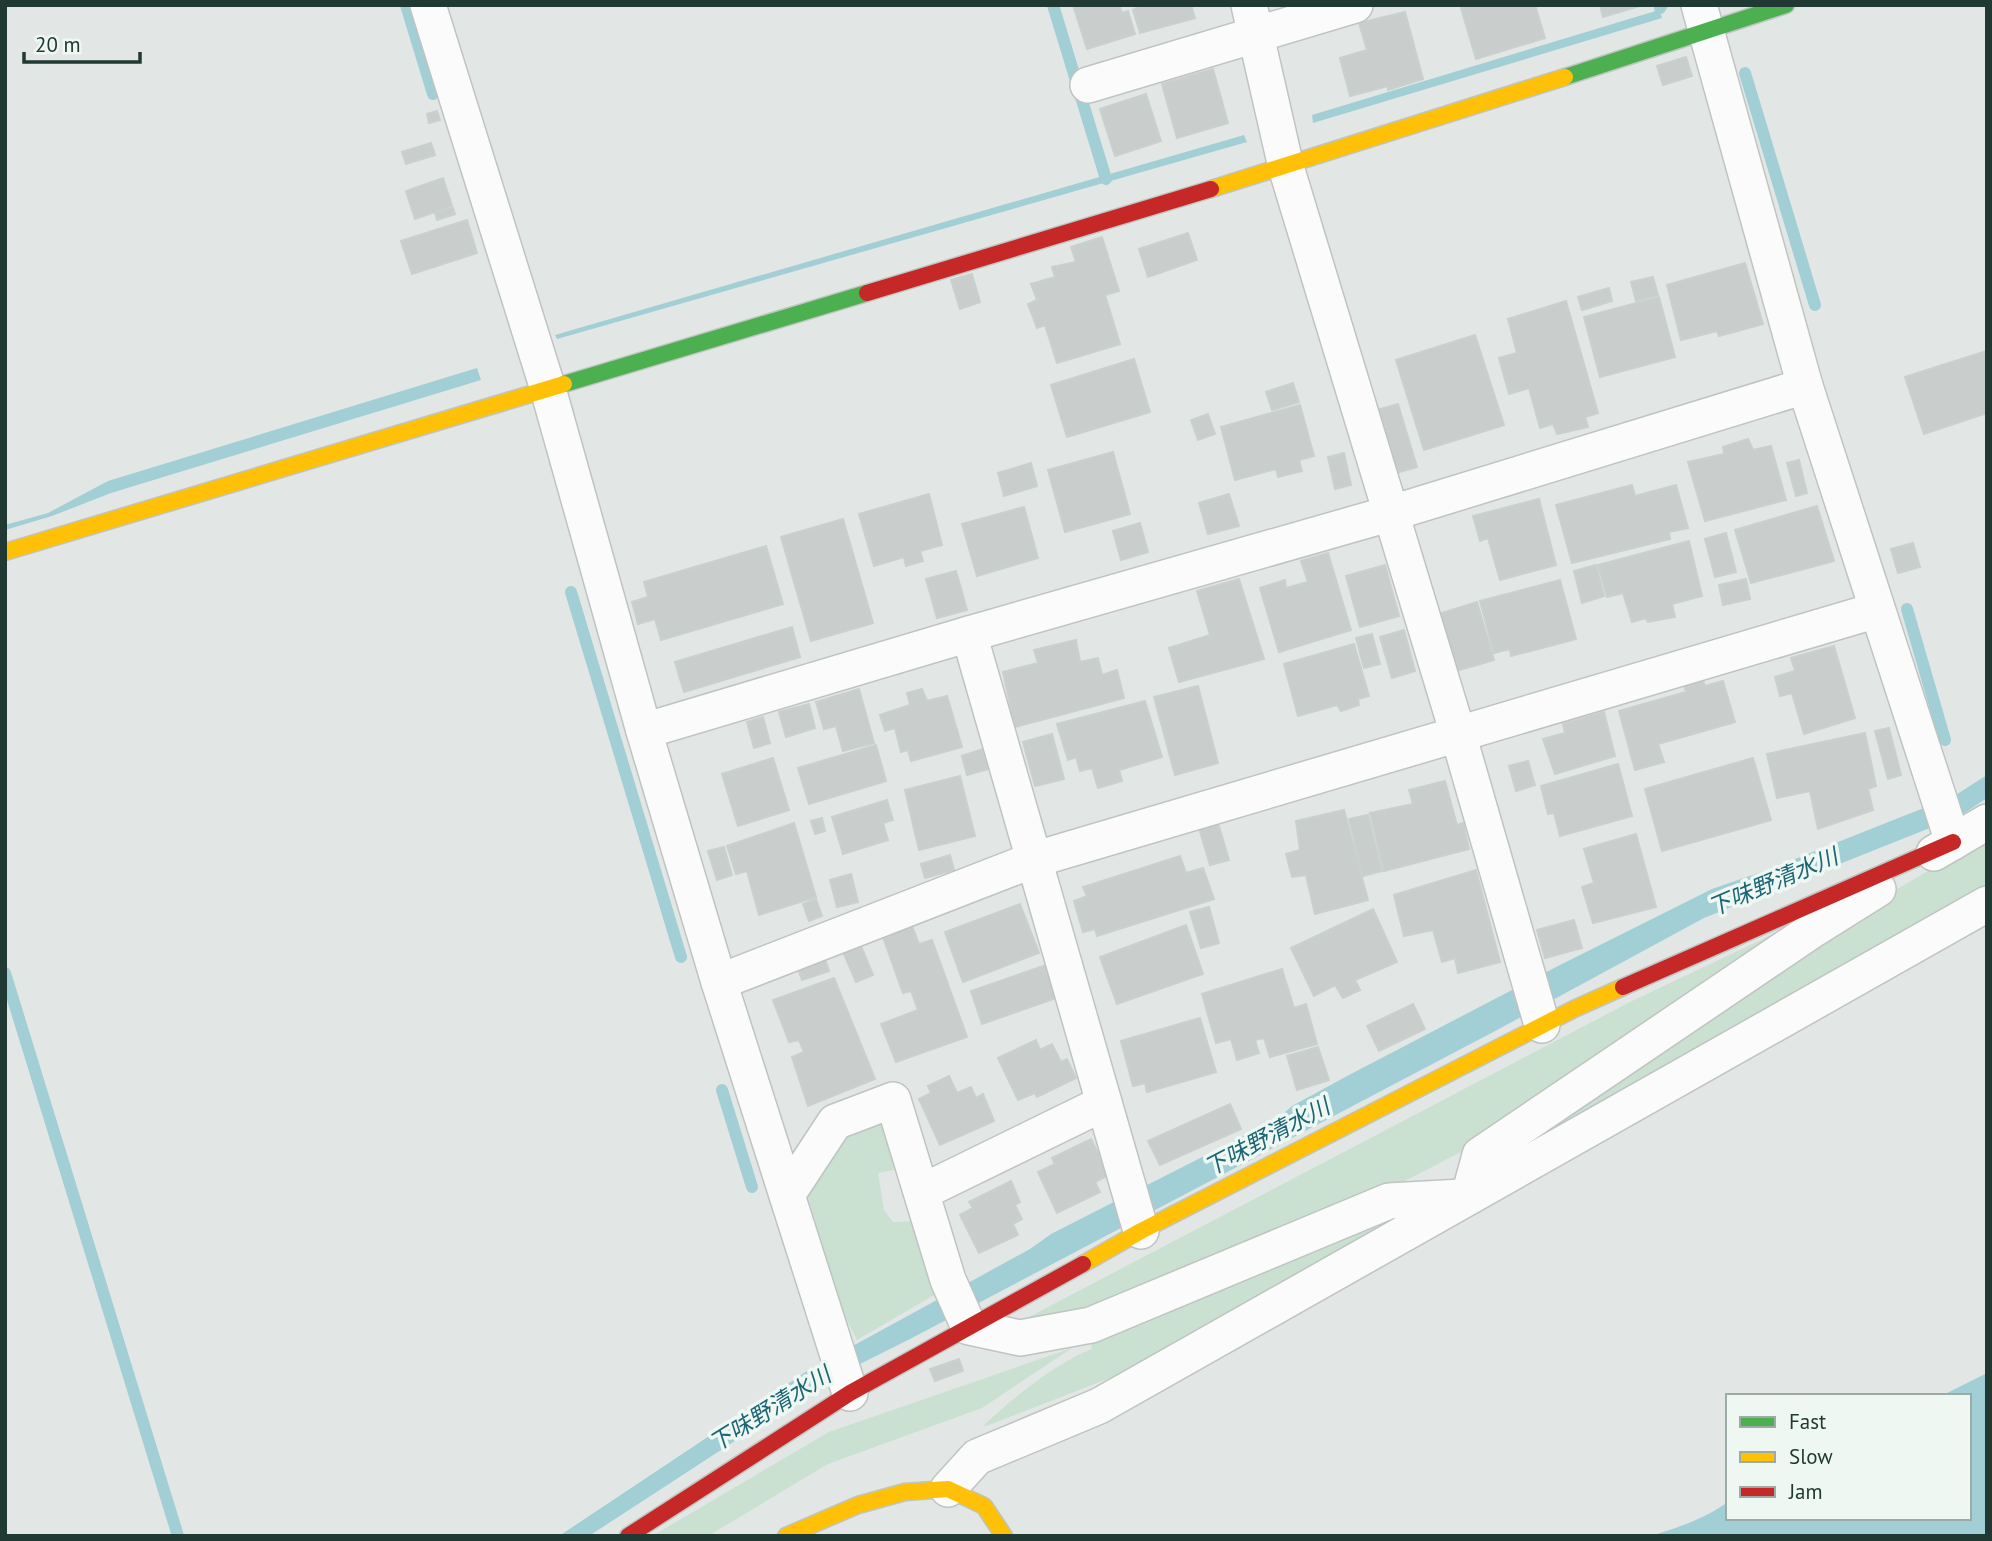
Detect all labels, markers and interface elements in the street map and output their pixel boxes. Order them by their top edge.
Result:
scale bar [24,21,140,65]
text: 20 m [35,31,81,58]
water label: 下味野清水川 [1704,840,1845,922]
water label: 下味野清水川 [1199,1090,1337,1182]
water label: 下味野清水川 [704,1358,838,1457]
legend [1726,1394,1971,1520]
text: Fast [1789,1408,1826,1435]
text: Slow [1789,1443,1833,1470]
text: Jam [1788,1478,1823,1505]

